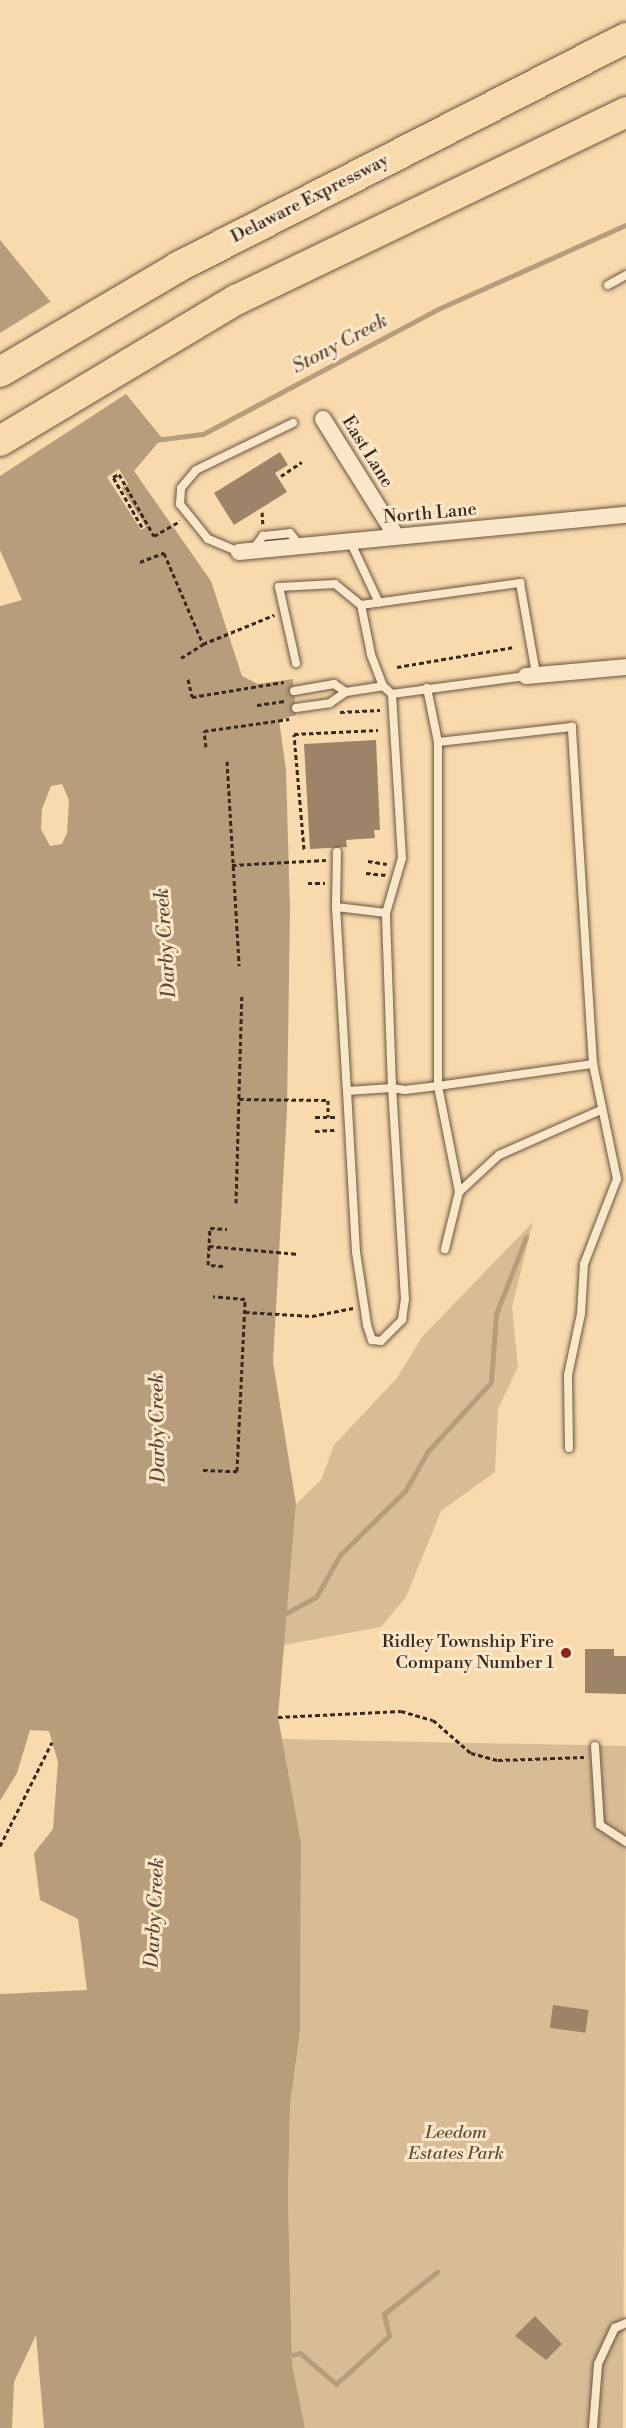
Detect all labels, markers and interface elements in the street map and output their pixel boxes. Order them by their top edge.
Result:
street label: Delaware Expressway [227,150,393,248]
water label: Stony Creek [288,309,392,379]
street label: East Lane [337,412,397,492]
street label: North Lane [383,499,477,529]
water label: Darby Creek [150,887,182,999]
water label: Darby Creek [145,1373,171,1483]
place label: Ridley Township Fire Company Number 1 [382,1632,554,1674]
marker: Ridley Township Fire Company Number 1 [559,1646,573,1660]
water label: Darby Creek [140,1857,170,1969]
park label: Leedom Estates Park [408,2123,504,2166]

